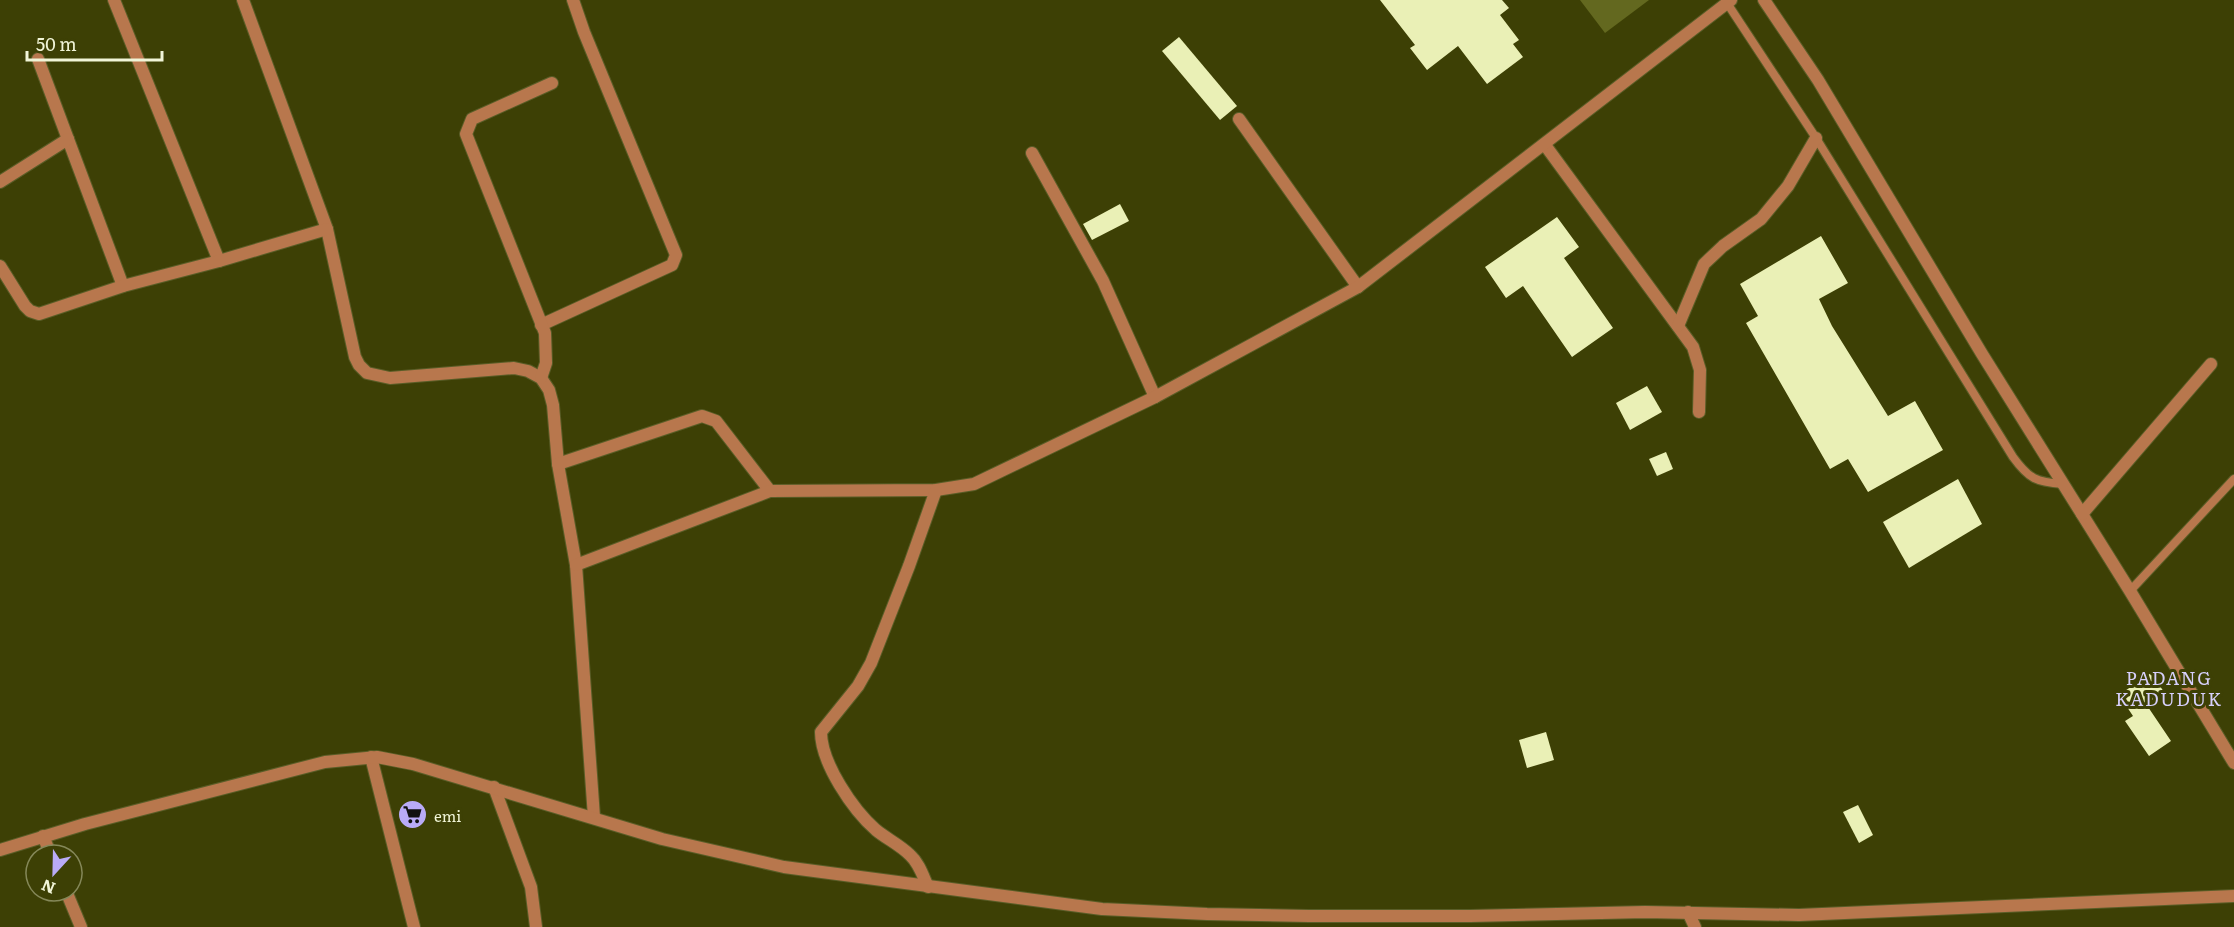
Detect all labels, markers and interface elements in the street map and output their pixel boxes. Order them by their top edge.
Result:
scale bar [27,24,162,62]
text: 50 m [36,30,77,57]
district label: PADANG KADUDUK [2115,664,2223,712]
supermarket icon: emi [397,799,429,831]
place label: emi [434,804,461,827]
north arrow [24,843,84,903]
text: N [37,874,59,901]

